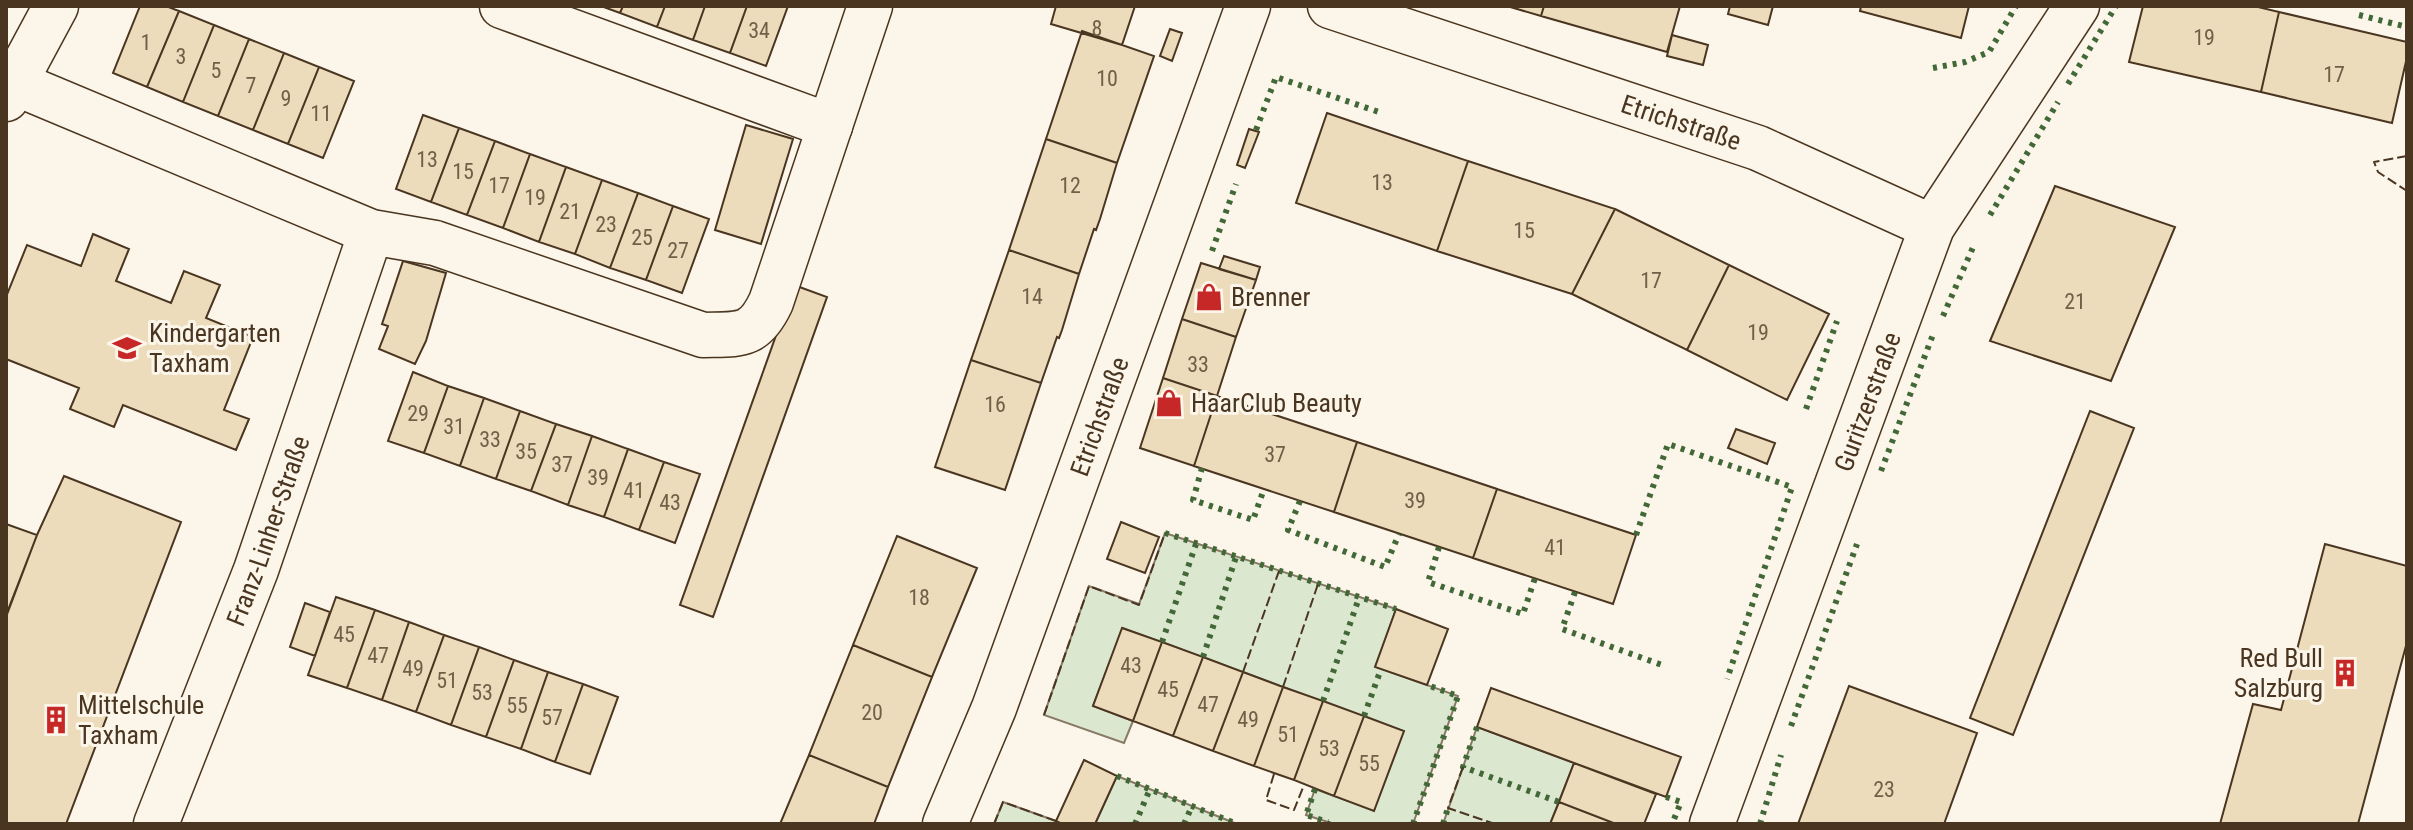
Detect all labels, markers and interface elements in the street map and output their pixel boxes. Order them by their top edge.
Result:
house number: 8 [1092,16,1102,41]
house number: 34 [748,18,770,43]
house number: 19 [2193,25,2215,50]
house number: 1 [141,30,151,55]
house number: 3 [176,44,186,69]
house number: 5 [211,58,221,83]
house number: 17 [2323,62,2345,87]
house number: 10 [1096,66,1118,91]
house number: 7 [246,73,256,98]
house number: 9 [281,86,291,111]
street label: Etrichstraße [1617,89,1745,156]
house number: 11 [310,101,332,126]
house number: 13 [416,147,438,172]
house number: 15 [452,159,474,184]
house number: 13 [1371,170,1393,195]
house number: 17 [488,173,510,198]
house number: 12 [1059,173,1081,198]
house number: 19 [524,185,546,210]
house number: 21 [559,199,581,224]
house number: 23 [595,212,617,237]
house number: 15 [1513,218,1535,243]
house number: 25 [631,225,653,250]
house number: 27 [667,238,689,263]
house number: 17 [1640,268,1662,293]
shop icon: Brenner [1194,282,1224,312]
place label: Brenner [1231,282,1310,312]
house number: 14 [1021,284,1043,309]
house number: 21 [2064,289,2086,314]
place label: Kindergarten Taxham [149,318,281,378]
house number: 19 [1747,320,1769,345]
street label: Guritzerstraße [1828,328,1907,475]
school or university icon: Kindergarten Taxham [112,333,142,363]
house number: 33 [1187,352,1209,377]
street label: Etrichstraße [1064,353,1135,480]
shop icon: HaarClub Beauty [1154,388,1184,418]
place label: HaarClub Beauty [1191,388,1362,418]
house number: 16 [984,392,1006,417]
house number: 29 [407,401,429,426]
house number: 31 [443,414,465,439]
house number: 33 [479,427,501,452]
street label: Franz-Linher-Straße [221,432,316,630]
house number: 35 [515,439,537,464]
house number: 37 [1264,442,1286,467]
house number: 37 [551,452,573,477]
house number: 39 [587,465,609,490]
house number: 41 [623,478,645,503]
house number: 39 [1404,488,1426,513]
house number: 43 [659,490,681,515]
house number: 41 [1544,535,1566,560]
house number: 18 [908,585,930,610]
house number: 45 [333,622,355,647]
house number: 47 [367,643,389,668]
place label: Red Bull Salzburg [2234,643,2323,703]
house number: 43 [1120,653,1142,678]
house number: 49 [402,656,424,681]
building icon: Red Bull Salzburg [2330,658,2360,688]
house number: 51 [436,668,458,693]
house number: 45 [1157,677,1179,702]
house number: 53 [471,680,493,705]
place label: Mittelschule Taxham [78,690,204,750]
house number: 47 [1197,692,1219,717]
house number: 55 [506,693,528,718]
house number: 20 [861,700,883,725]
building icon: Mittelschule Taxham [41,705,71,735]
house number: 57 [541,705,563,730]
house number: 49 [1237,707,1259,732]
house number: 51 [1277,722,1299,747]
house number: 53 [1318,736,1340,761]
house number: 55 [1358,751,1380,776]
house number: 23 [1873,777,1895,802]

